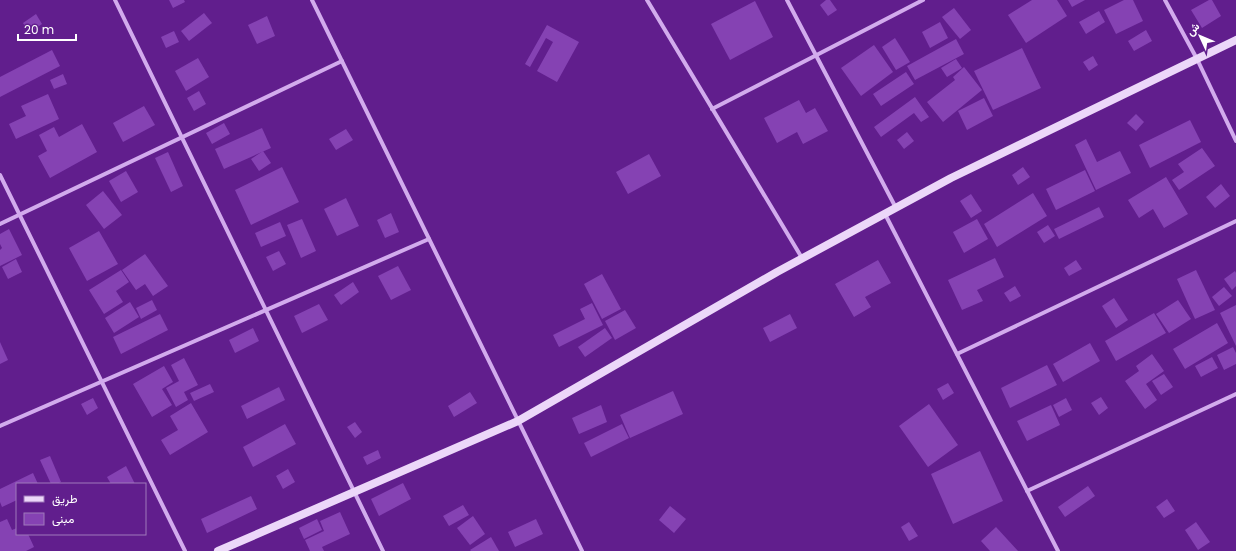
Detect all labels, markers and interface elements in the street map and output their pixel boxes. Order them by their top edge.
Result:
scale bar [18,16,76,42]
north arrow [1180,16,1220,56]
text: ش [1182,19,1203,39]
text: 20 m [24,21,54,38]
legend [16,483,146,535]
text: طريق [52,490,78,507]
text: مبنى [52,510,74,527]

